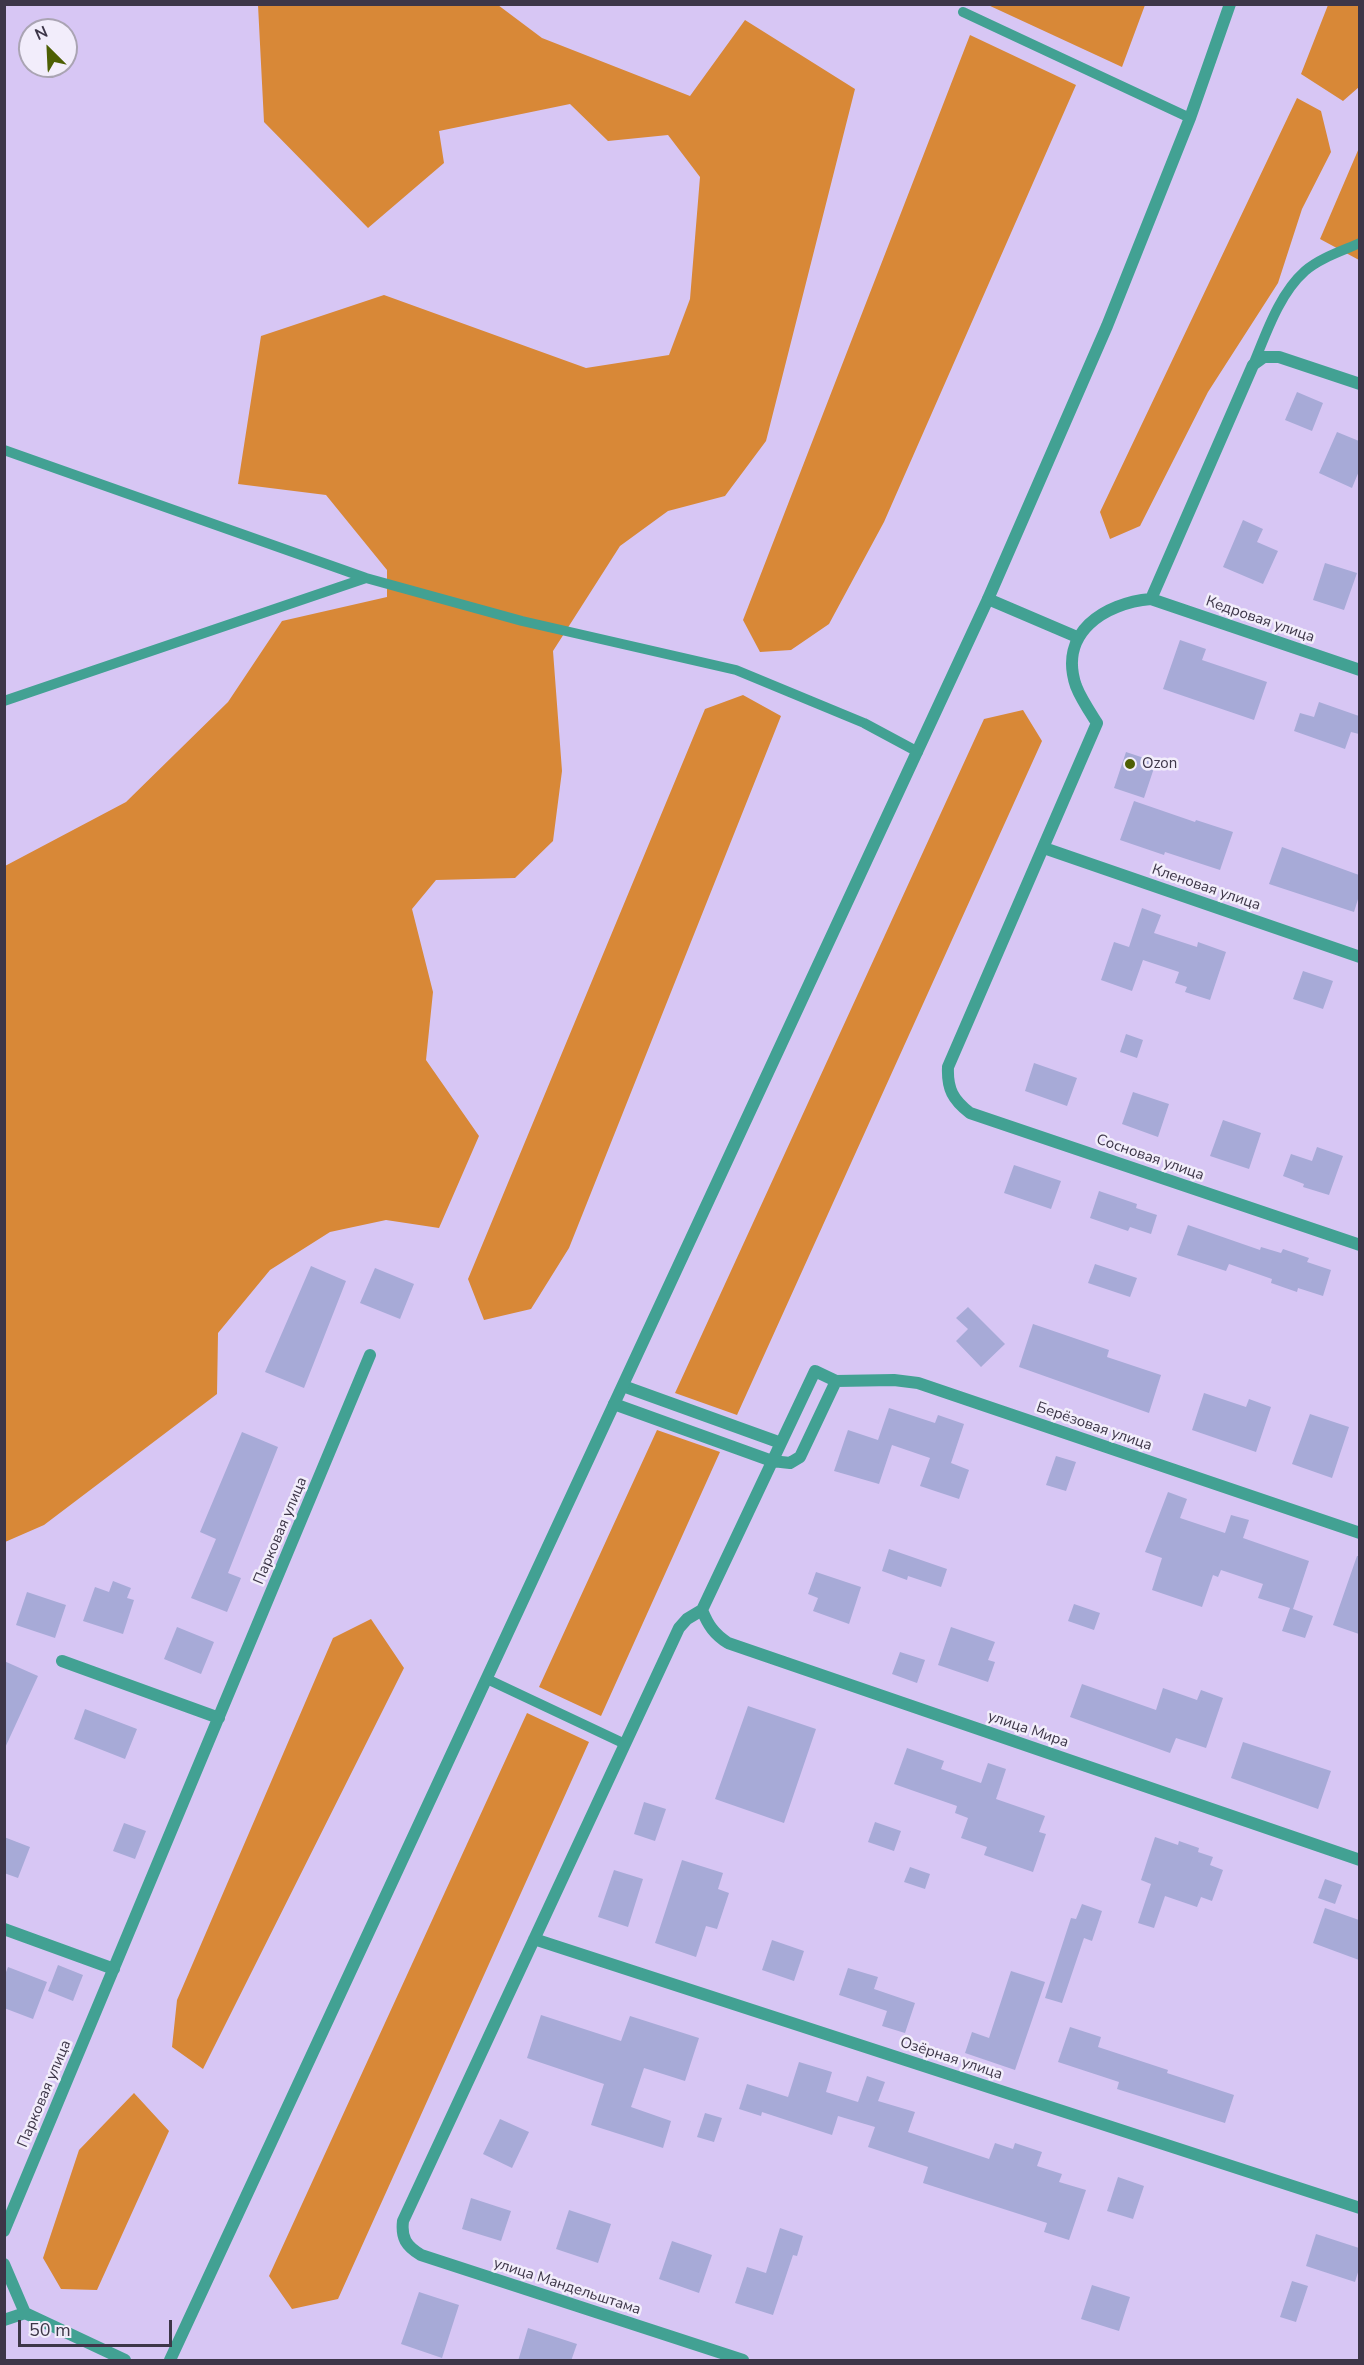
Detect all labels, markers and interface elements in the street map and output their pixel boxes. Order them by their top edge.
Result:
north arrow [18,18,78,78]
text: N [32,21,51,46]
street label: Кедровая улица [1203,593,1317,647]
place label: Ozon [1142,755,1177,773]
marker: Ozon [1123,757,1137,771]
street label: Кленовая улица [1149,861,1263,915]
street label: Сосновая улица [1094,1131,1206,1185]
street label: Берёзовая улица [1034,1399,1154,1455]
street label: Парковая улица [250,1475,312,1587]
street label: улица Мира [985,1708,1071,1752]
street label: Озёрная улица [898,2034,1004,2084]
street label: Парковая улица [14,2038,76,2150]
street label: улица Мандельштама [491,2255,643,2319]
scale bar [21,2308,176,2346]
text: 50 m [29,2318,71,2342]

